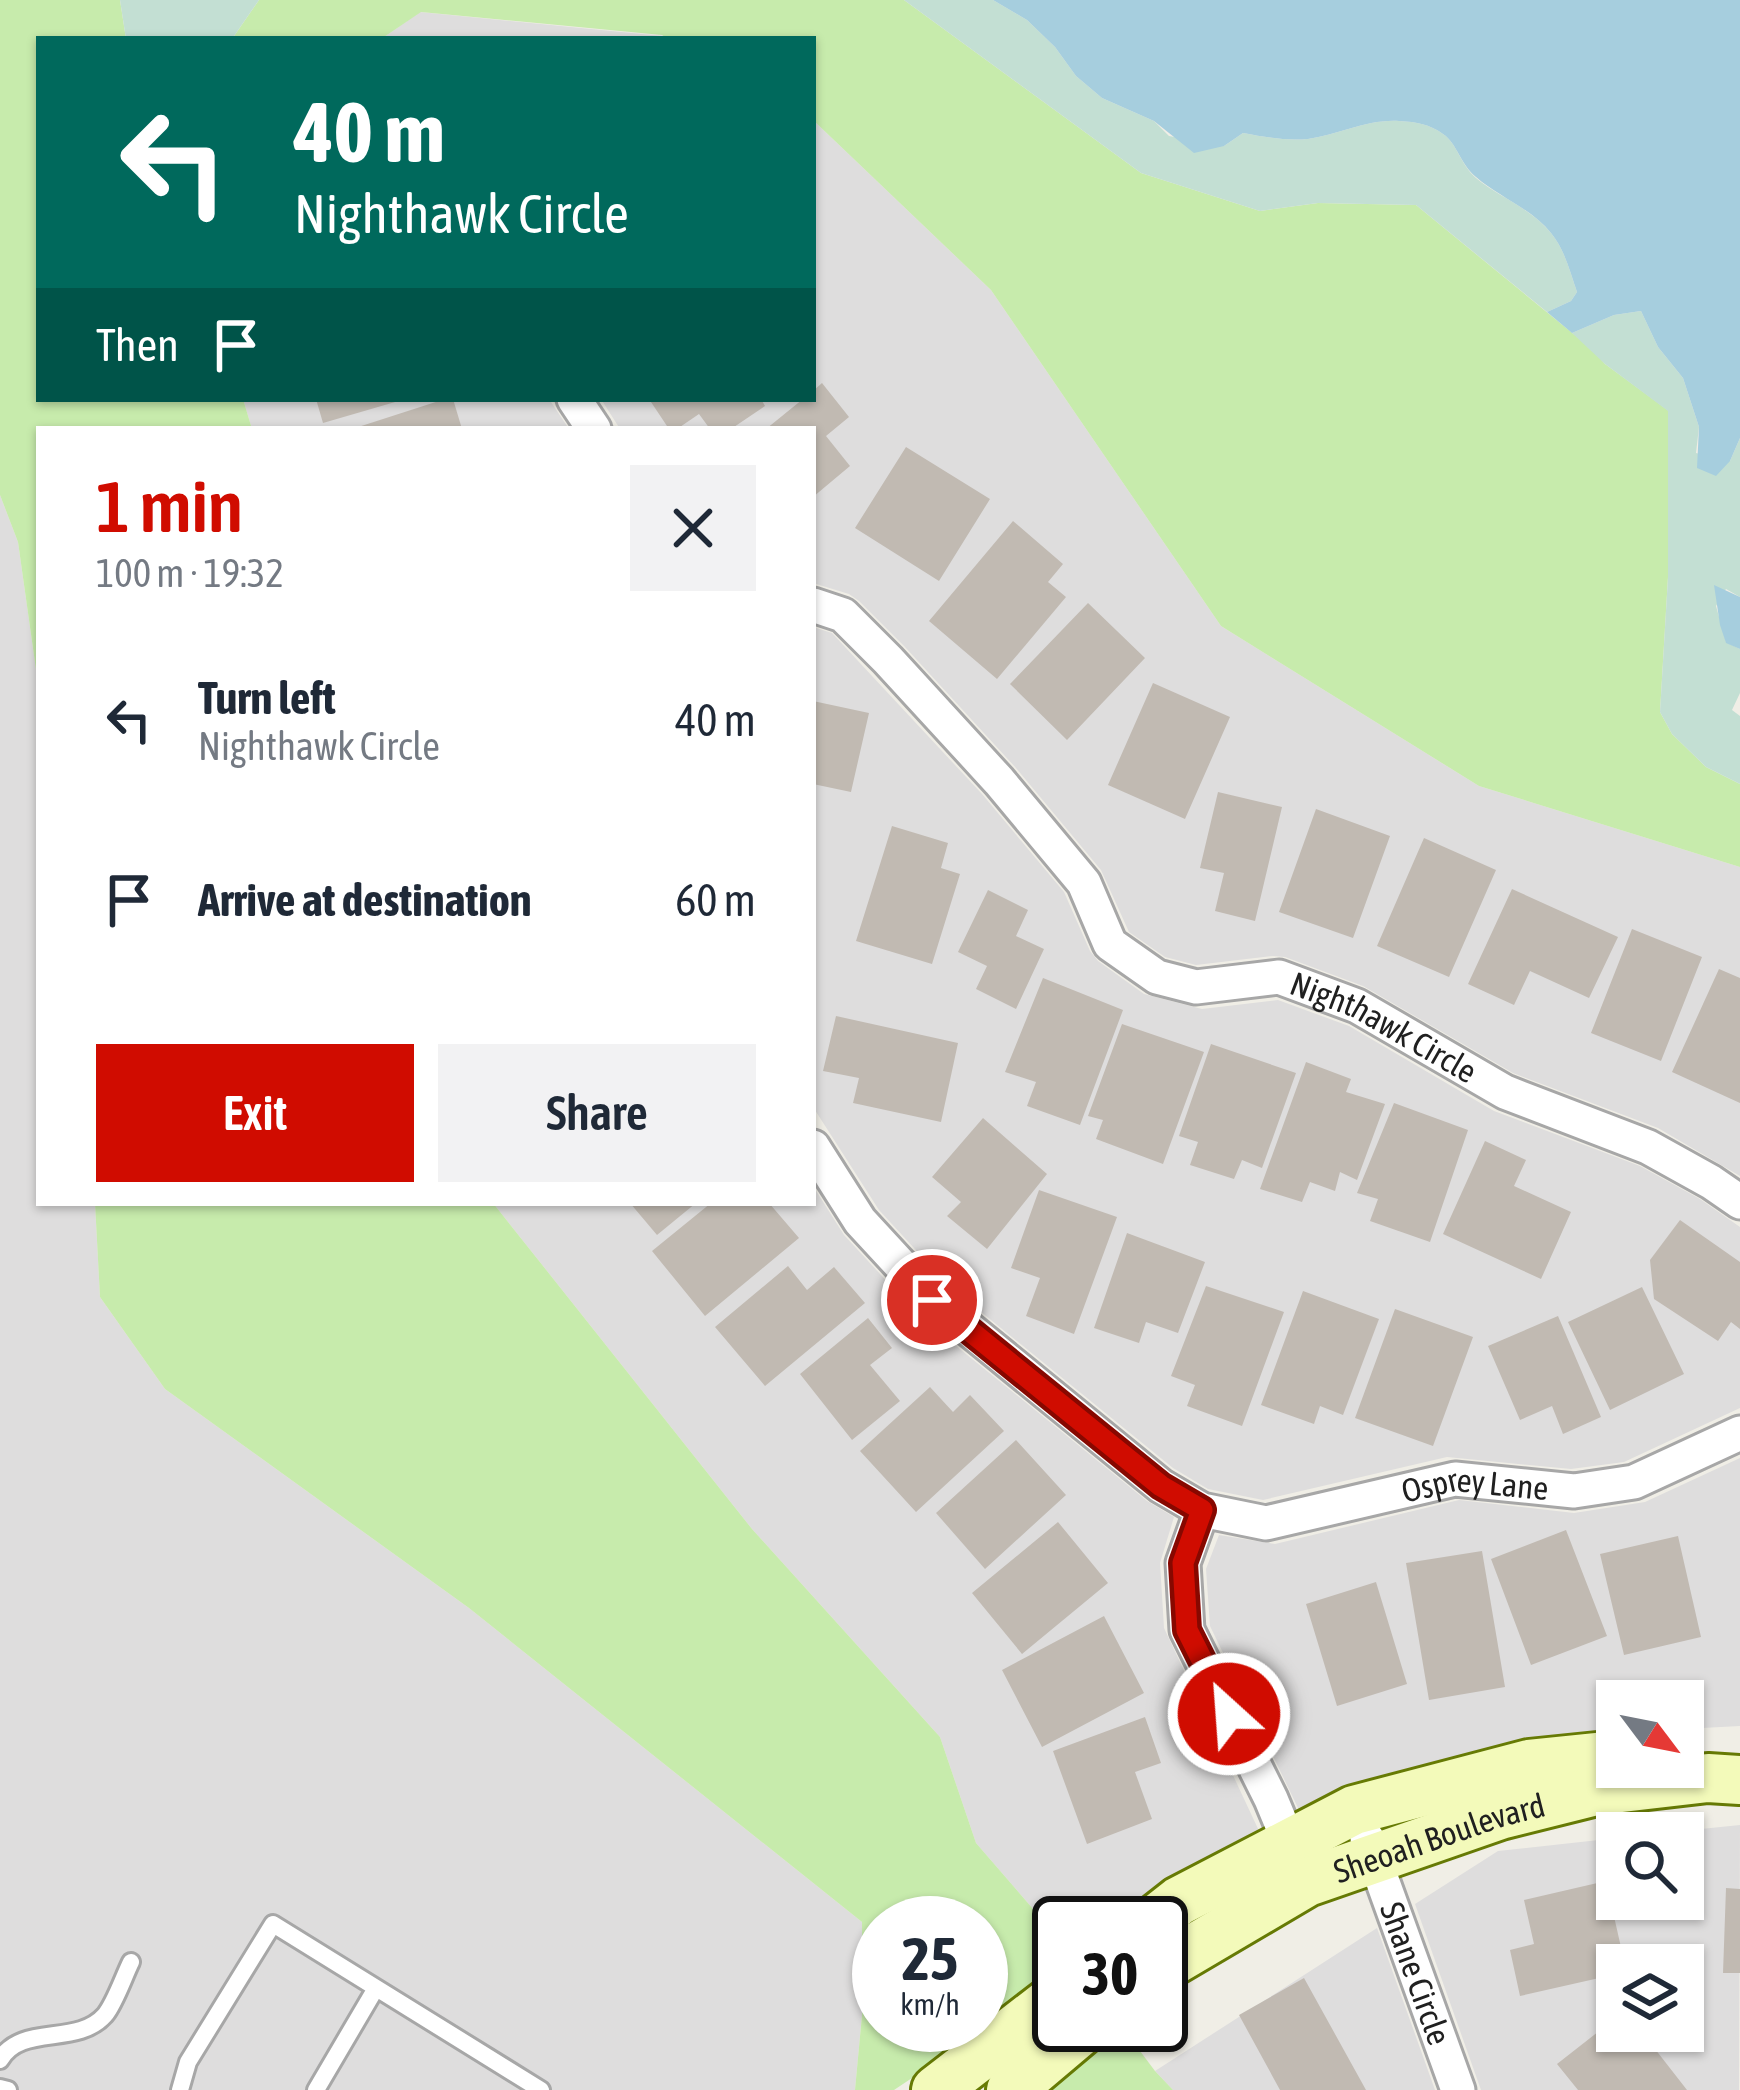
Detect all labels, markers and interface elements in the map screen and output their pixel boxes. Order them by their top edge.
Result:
icon: left [96,84,252,240]
text: 40 m [294,84,445,180]
text: Nighthawk Circle [294,183,629,244]
icon: arrive [203,312,269,378]
text: Then [96,319,179,371]
text: 1 min [96,465,243,547]
button: close [630,465,756,591]
text: 100 m · 19:32 [96,551,284,595]
text: Turn left [198,672,336,724]
icon: left [96,687,162,753]
text: 40 m [675,694,756,746]
text: Nighthawk Circle [198,724,440,768]
icon: arrive [96,867,162,933]
text: Arrive at destination [198,874,532,926]
text: 60 m [675,874,756,926]
street label: Nighthawk Circle [1285,964,1484,1090]
button: Exit [96,1044,414,1182]
button: Share [438,1044,756,1182]
pin [881,1249,983,1351]
icon: arrive [899,1267,965,1333]
street label: Osprey Lane [1398,1460,1550,1510]
position arrow [1166,1651,1292,1777]
north arrow [1596,1680,1704,1788]
map controls [1596,1680,1704,2052]
street label: Sheoah Boulevard [1329,1786,1549,1890]
button: search [1596,1812,1704,1920]
speed limit sign: 30 [1032,1896,1188,2052]
street label: Shane Circle [1373,1897,1459,2050]
text: 25 [902,1924,958,1993]
button: layers [1596,1944,1704,2052]
text: km/h [900,1987,960,2021]

